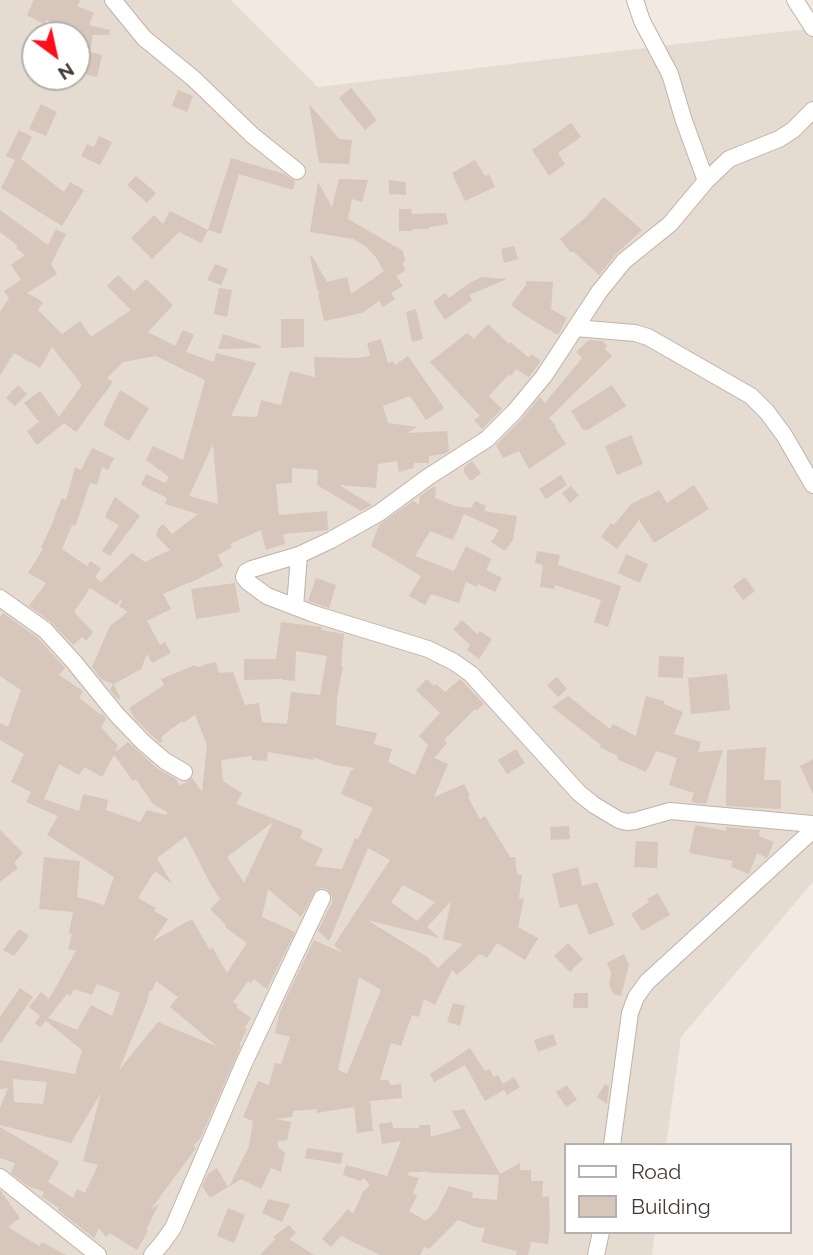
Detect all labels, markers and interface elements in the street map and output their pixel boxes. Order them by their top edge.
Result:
north arrow [21,21,91,91]
text: N [54,59,78,85]
legend [564,1143,792,1234]
text: Road [631,1159,681,1184]
text: Building [631,1194,711,1219]

